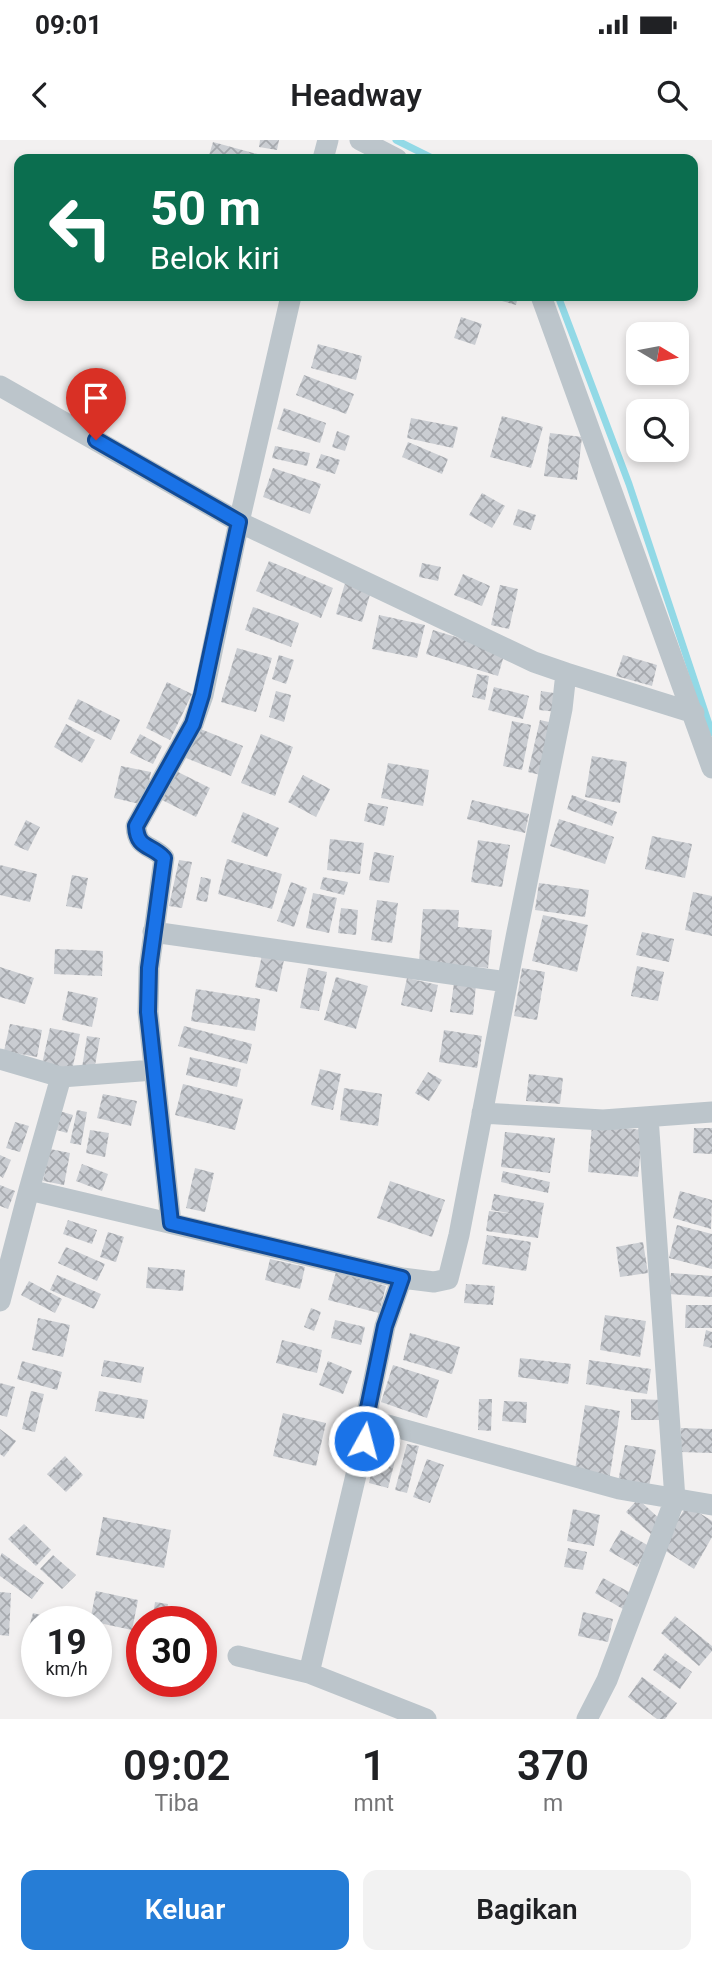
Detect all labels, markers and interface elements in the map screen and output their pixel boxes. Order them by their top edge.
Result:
text: 09:01 [35,10,102,40]
icon: back [21,76,59,114]
text: Headway [290,76,422,114]
icon: search [653,76,691,114]
text: 50 m [150,180,261,237]
icon: left [35,182,126,273]
text: Belok kiri [150,239,280,277]
north arrow [626,322,690,385]
map controls [626,322,689,462]
pin [66,368,126,440]
icon: arrive [77,379,115,417]
button: search [626,399,689,462]
position arrow [327,1404,401,1478]
speed limit sign: 30 [126,1606,217,1697]
text: 19 [46,1622,87,1663]
text: km/h [45,1658,88,1679]
text: 09:02 [123,1741,230,1790]
text: 1 [362,1741,386,1790]
text: 370 [517,1741,589,1790]
text: Tiba [154,1790,199,1817]
text: mnt [354,1790,394,1817]
text: m [543,1790,563,1817]
button: Keluar [21,1870,349,1950]
button: Bagikan [363,1870,691,1950]

